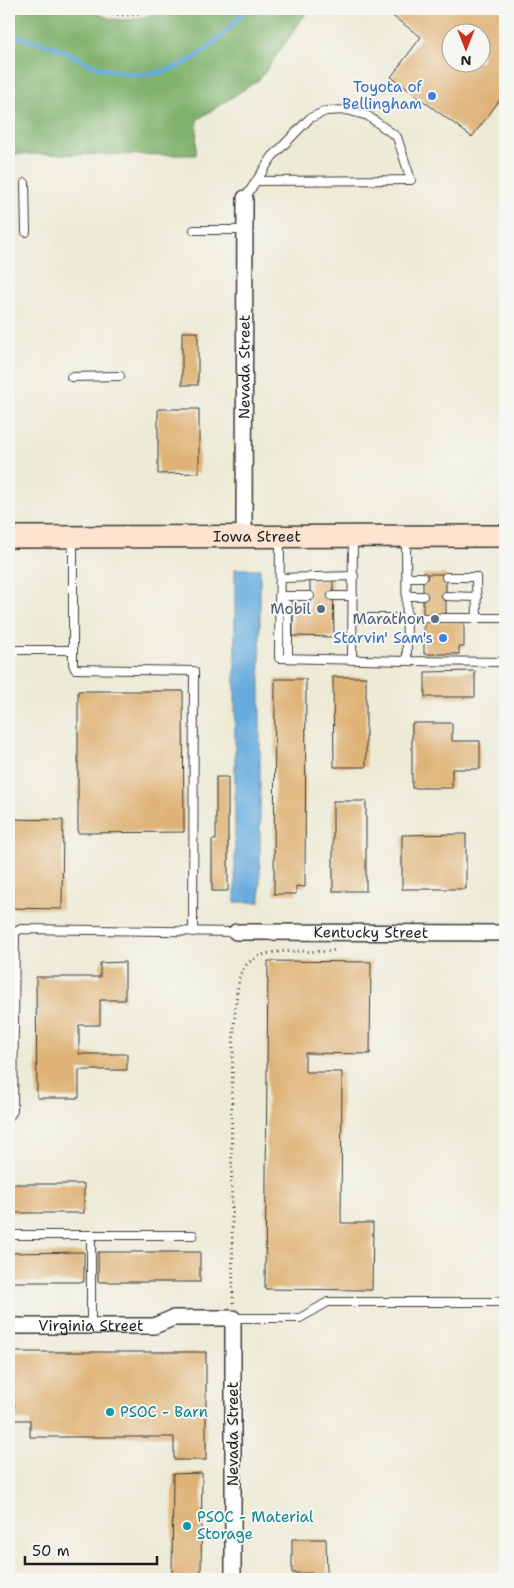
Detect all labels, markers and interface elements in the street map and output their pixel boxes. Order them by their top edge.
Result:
north arrow [442,22,492,72]
text: N [460,52,472,70]
place label: Toyota of Bellingham [342,77,423,114]
marker: Toyota of Bellingham [426,90,438,102]
street label: Nevada Street [234,315,255,419]
street label: Iowa Street [213,526,301,547]
place label: Mobil [270,599,311,619]
marker: Mobil [315,603,327,615]
place label: Marathon [353,609,425,629]
marker: Marathon [429,613,441,625]
place label: Starvin' Sam's [333,628,433,648]
marker: Starvin' Sam's [437,632,449,644]
street label: Kentucky Street [314,922,428,943]
street label: Virginia Street [38,1316,144,1336]
street label: Nevada Street [223,1382,243,1486]
place label: PSOC - Barn [120,1402,208,1422]
marker: PSOC - Barn [104,1406,116,1418]
place label: PSOC - Material Storage [197,1507,314,1544]
marker: PSOC - Material Storage [181,1520,193,1532]
scale bar [25,1533,158,1565]
text: 50 m [32,1541,70,1561]

